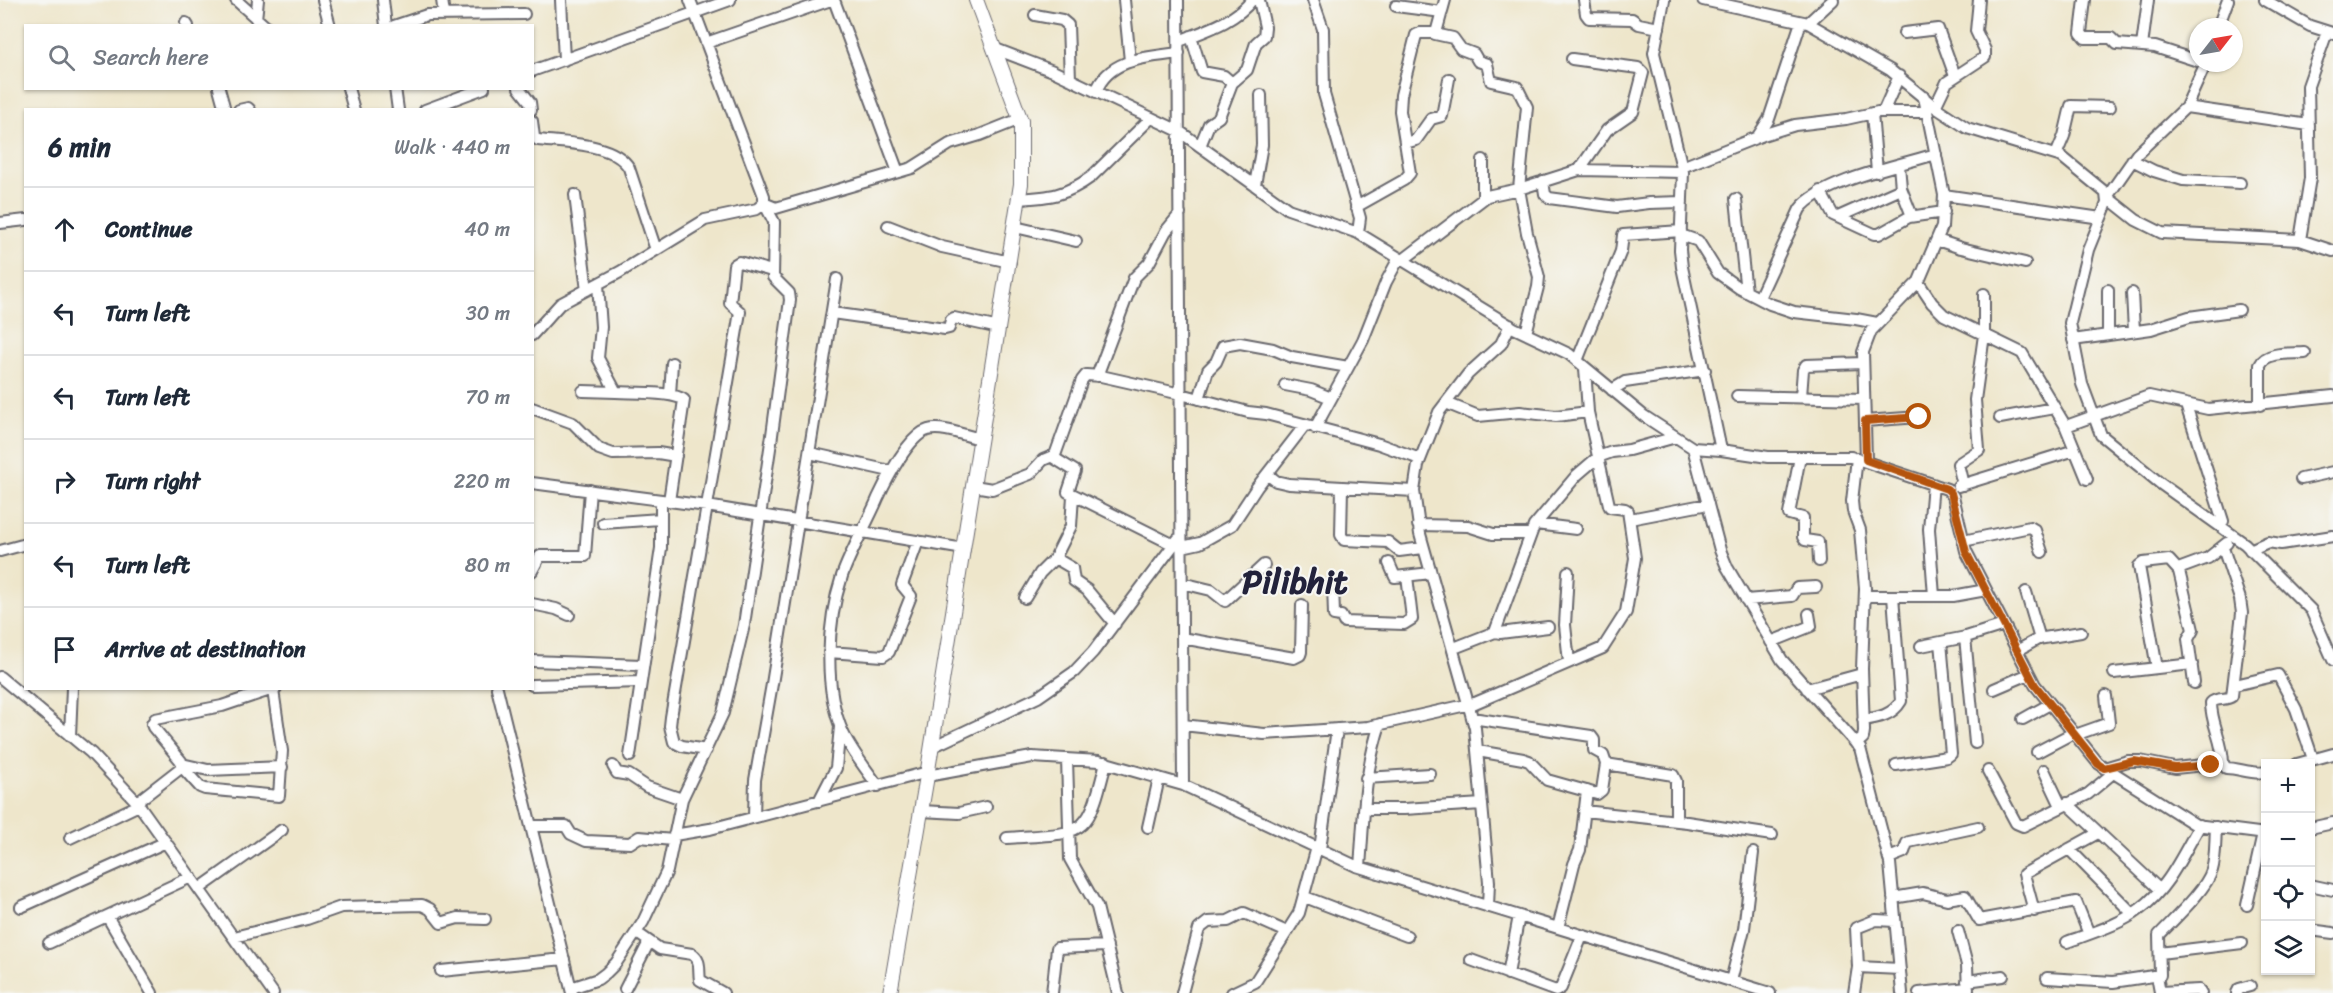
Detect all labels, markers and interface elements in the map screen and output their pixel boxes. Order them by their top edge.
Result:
north arrow [2189,18,2243,72]
search box [24,24,534,90]
text: Search here [93,38,209,77]
icon: search [45,41,78,74]
text: 6 min [48,124,111,170]
text: Walk · 440 m [394,130,510,165]
text: Continue [105,210,193,249]
text: 40 m [464,212,510,247]
icon: ahead [48,213,81,246]
text: Turn left [105,294,190,333]
text: 30 m [466,296,510,331]
icon: left [48,297,81,330]
text: Turn left [105,378,190,417]
text: 70 m [465,380,510,415]
icon: left [48,381,81,414]
route start [1905,403,1931,429]
text: Turn right [105,462,200,501]
text: 220 m [454,464,510,499]
icon: right [48,465,81,498]
text: Turn left [105,546,190,585]
text: 80 m [465,548,510,583]
icon: left [48,549,81,582]
district label: Pilibhit [1242,553,1349,611]
text: Arrive at destination [105,630,306,669]
icon: arrive [48,633,81,666]
route end [2197,751,2223,777]
map controls [2261,759,2315,975]
button: + [2261,759,2315,813]
button: − [2261,813,2315,867]
button: locate [2261,867,2315,921]
button: layers [2261,921,2315,975]

